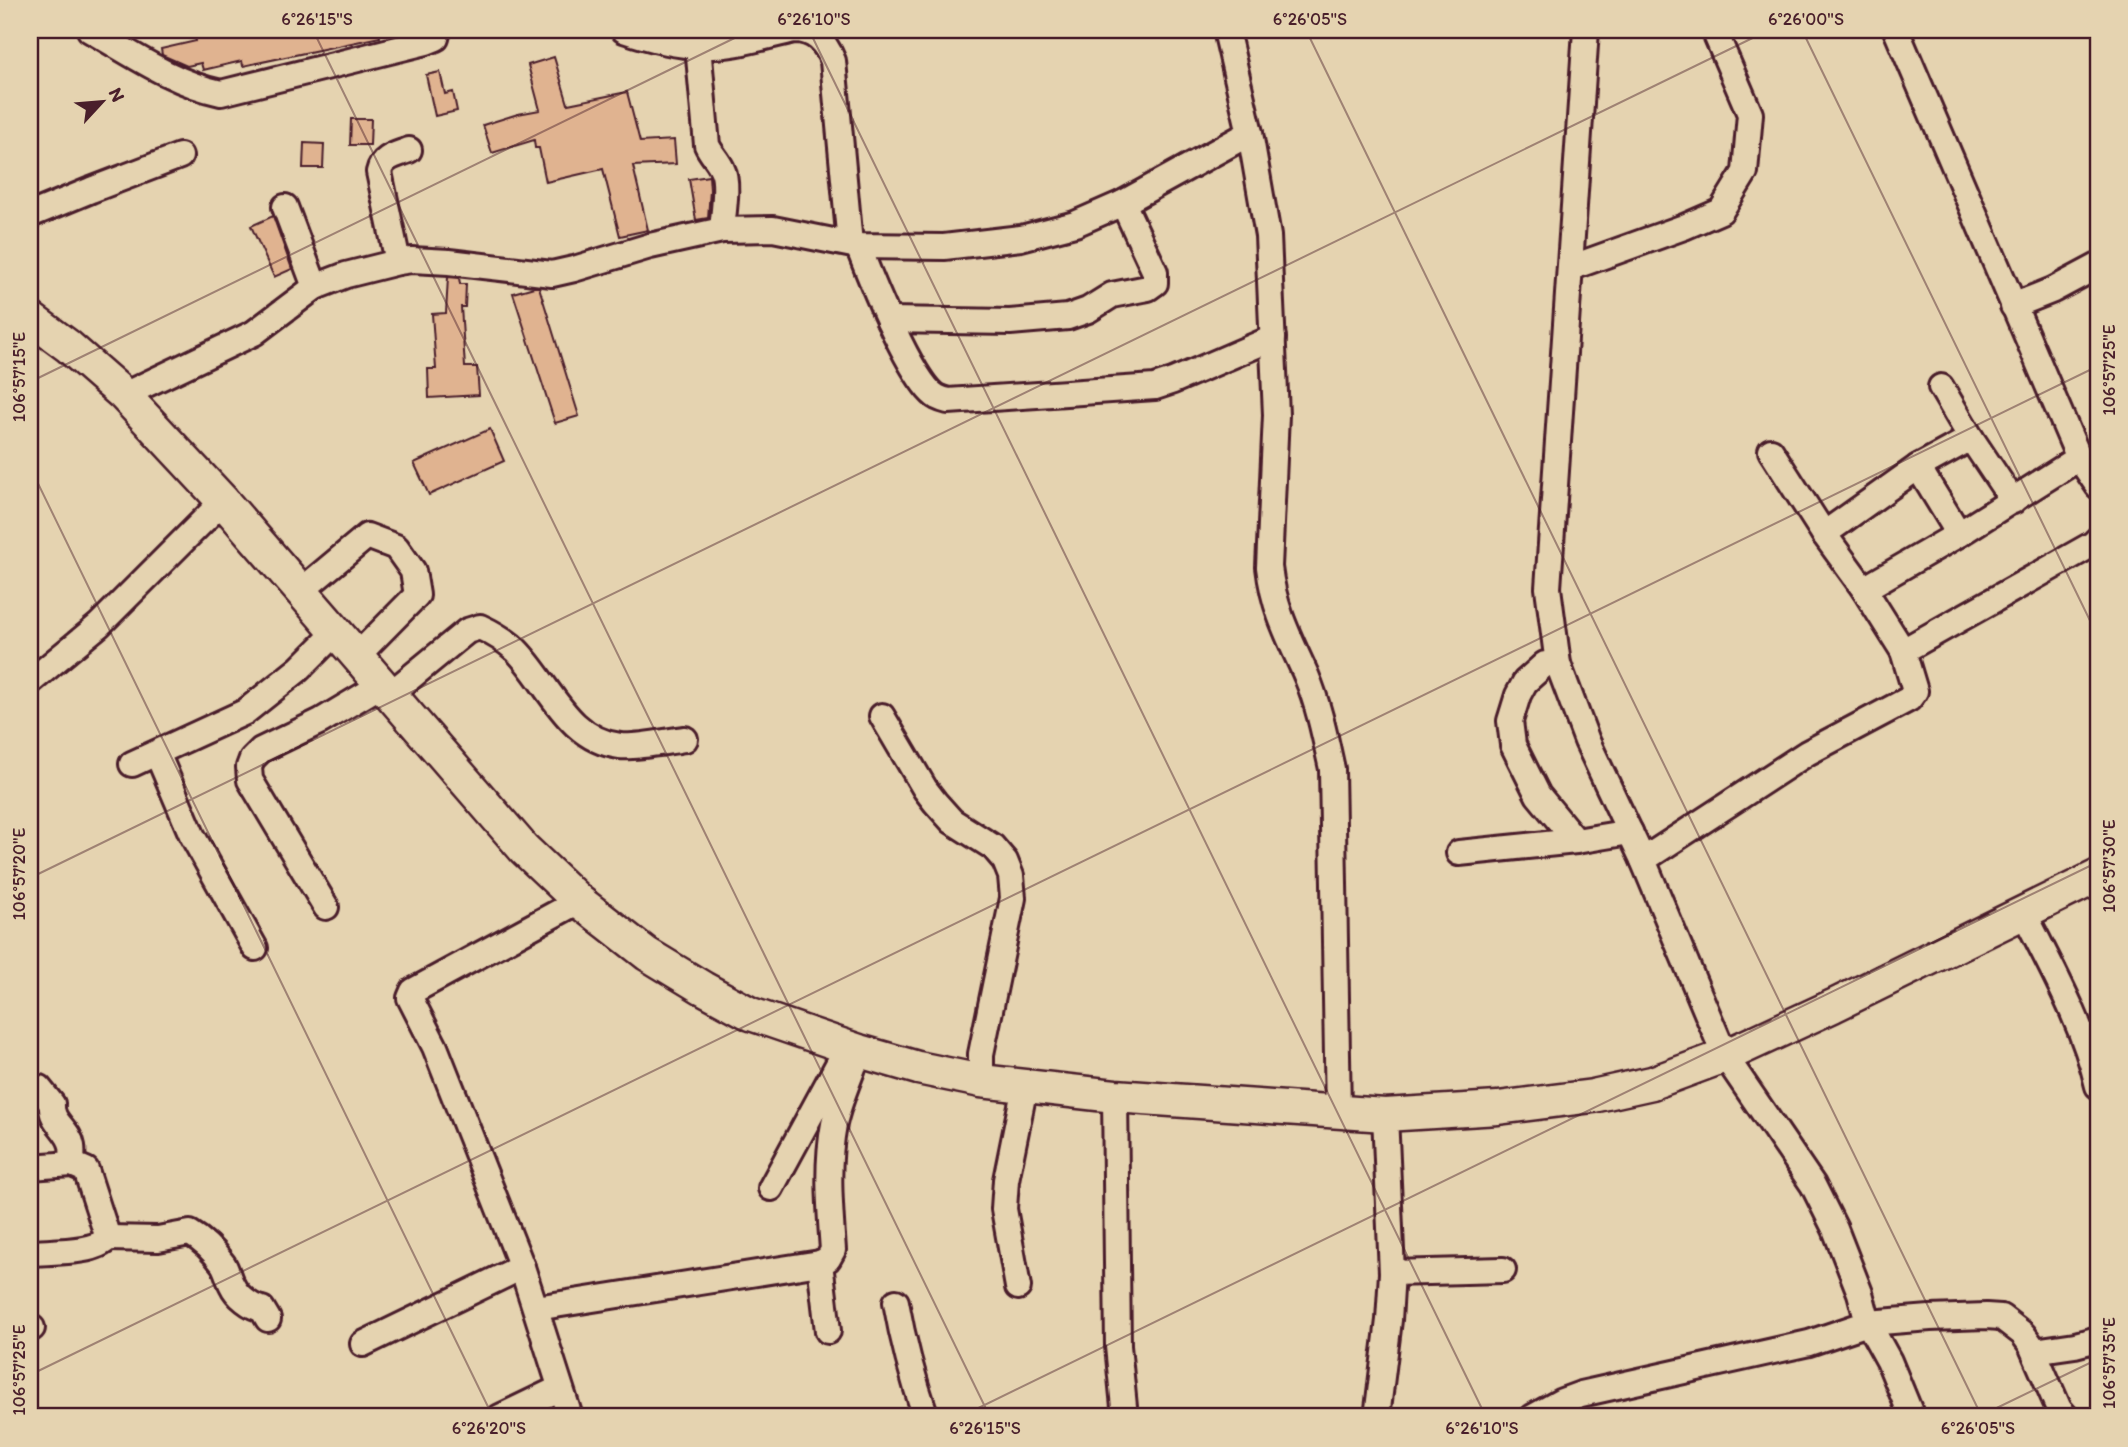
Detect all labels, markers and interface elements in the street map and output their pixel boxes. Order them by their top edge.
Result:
text: 6°26'15"S [281,8,353,30]
text: 6°26'10"S [777,8,851,30]
text: 6°26'05"S [1273,8,1347,30]
text: 6°26'00"S [1768,8,1844,30]
north arrow [66,66,136,136]
text: N [104,84,130,106]
text: 106°57'25"E [2098,324,2120,416]
text: 106°57'15"E [8,332,30,422]
text: 106°57'30"E [2098,819,2120,913]
text: 106°57'20"E [8,827,30,921]
text: 106°57'35"E [2098,1317,2120,1409]
text: 106°57'25"E [8,1324,30,1416]
text: 6°26'20"S [452,1417,526,1439]
text: 6°26'15"S [949,1417,1021,1439]
text: 6°26'10"S [1445,1417,1519,1439]
text: 6°26'05"S [1941,1417,2015,1439]

